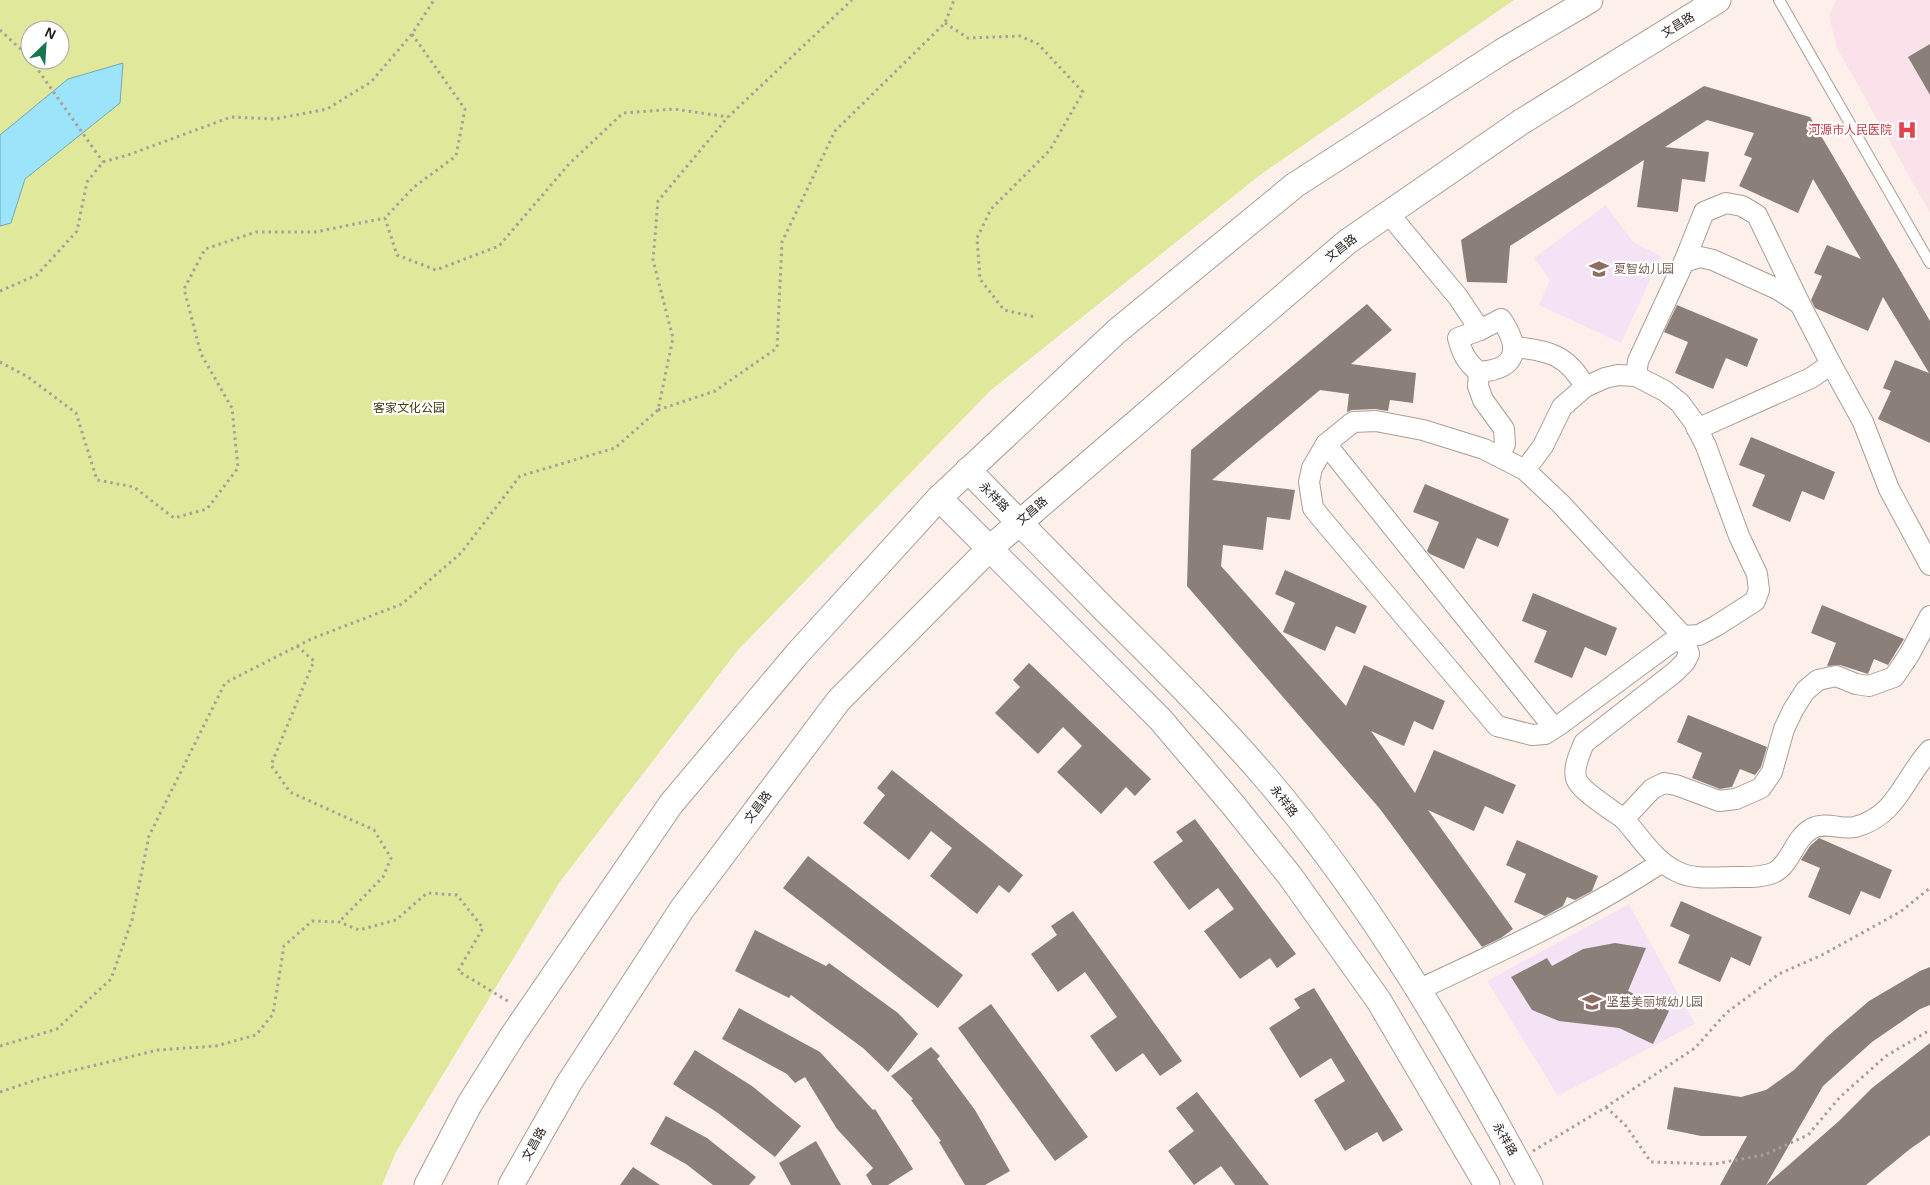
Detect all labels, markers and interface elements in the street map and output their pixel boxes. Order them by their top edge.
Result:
street label: 文昌路 [1659,10,1697,40]
north arrow [20,20,70,70]
text: N [43,24,58,43]
hospital icon: 河源市人民医院 [1896,119,1918,141]
place label: 河源市人民医院 [1808,123,1892,137]
street label: 文昌路 [1323,231,1359,265]
school or university icon: 夏智幼儿园 [1588,258,1610,280]
place label: 夏智幼儿园 [1614,262,1674,276]
park label: 客家文化公园 [373,401,445,415]
street label: 永祥路 [976,479,1012,515]
street label: 文昌路 [1014,494,1050,528]
street label: 永祥路 [1267,783,1301,819]
street label: 文昌路 [742,788,774,826]
school or university icon: 坚基美丽城幼儿园 [1581,991,1603,1013]
place label: 坚基美丽城幼儿园 [1607,995,1703,1009]
street label: 永祥路 [1490,1120,1520,1158]
street label: 文昌路 [519,1125,549,1163]

